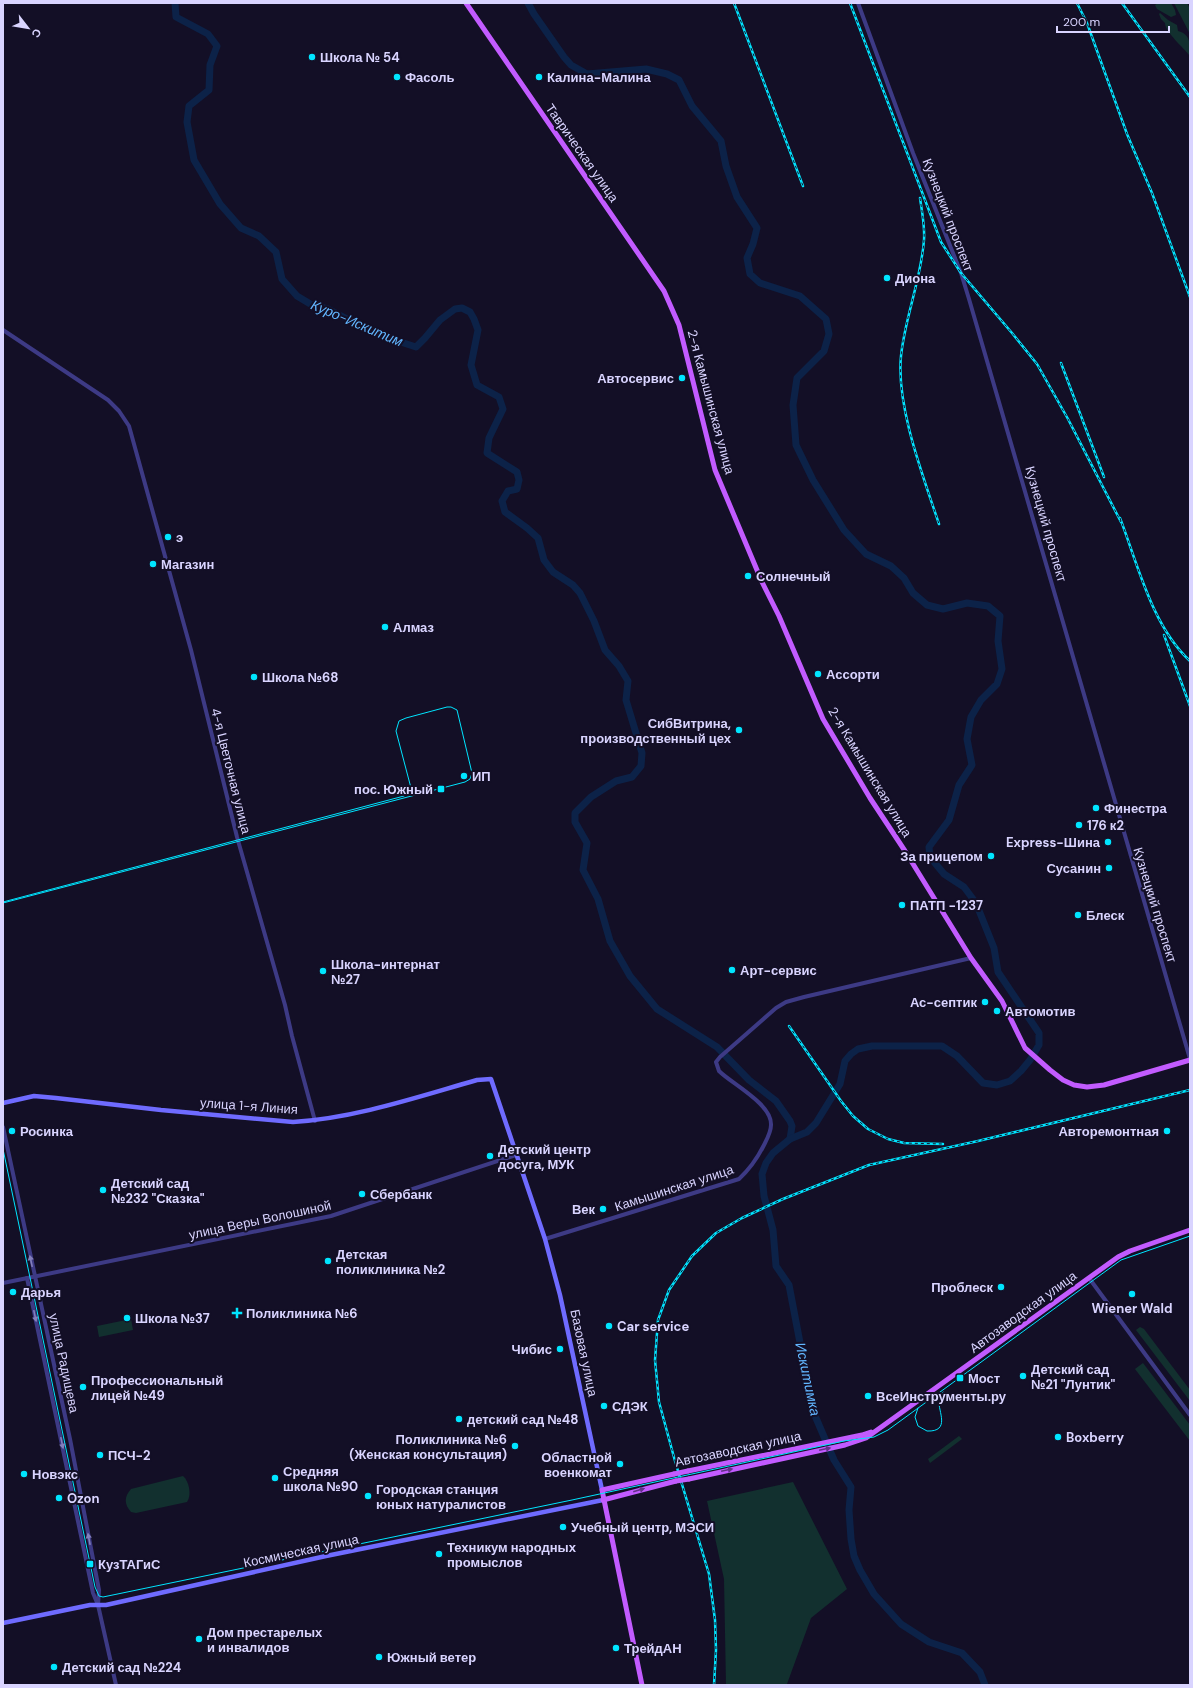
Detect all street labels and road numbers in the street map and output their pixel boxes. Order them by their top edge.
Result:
street label: Таврическая улица [542,101,623,206]
street label: Кузнецкий проспект [919,156,977,274]
street label: 2-я Камышинская улица [684,328,739,477]
street label: Кузнецкий проспект [1021,464,1071,584]
street label: 2-я Камышинская улица [824,704,916,841]
street label: 4-я Цветочная улица [207,706,255,836]
street label: Кузнецкий проспект [1129,845,1181,965]
street label: улица 1-я Линия [199,1094,299,1118]
street label: Камышинская улица [612,1161,736,1215]
street label: улица Веры Волошиной [187,1197,333,1243]
street label: Автозаводская улица [966,1267,1081,1357]
street label: Базовая улица [566,1308,602,1399]
street label: улица Радищева [45,1312,83,1415]
street label: Автозаводская улица [673,1427,803,1471]
street label: Космическая улица [242,1530,361,1572]

